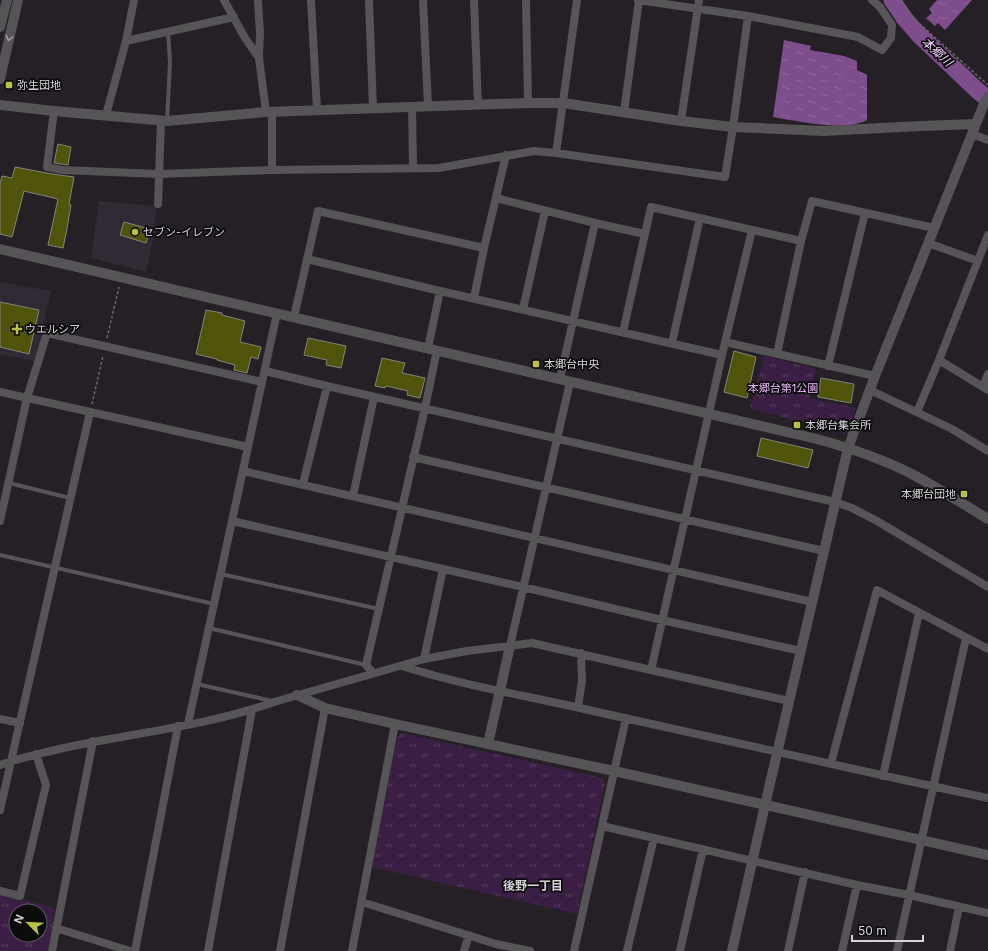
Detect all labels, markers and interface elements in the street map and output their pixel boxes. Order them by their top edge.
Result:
water label: 本郷川 [919,34,957,71]
one-way arrow [6,35,14,41]
place label: 弥生団地 [17,78,61,92]
marker: 弥生団地 [4,80,14,90]
place label: セブン-イレブン [143,225,225,239]
marker: セブン-イレブン [130,227,140,237]
place label: ウエルシア [25,322,80,336]
marker: ウエルシア [12,324,22,334]
place label: 本郷台中央 [544,357,600,371]
marker: 本郷台中央 [531,359,541,369]
park label: 本郷台第1公園 [748,381,818,395]
place label: 本郷台集会所 [805,418,872,432]
marker: 本郷台集会所 [792,420,802,430]
place label: 本郷台団地 [901,487,956,501]
marker: 本郷台団地 [959,489,969,499]
district label: 後野一丁目 [503,878,563,893]
north arrow [8,903,48,943]
text: N [11,912,27,926]
scale bar [852,917,923,943]
text: 50 m [858,923,887,938]

